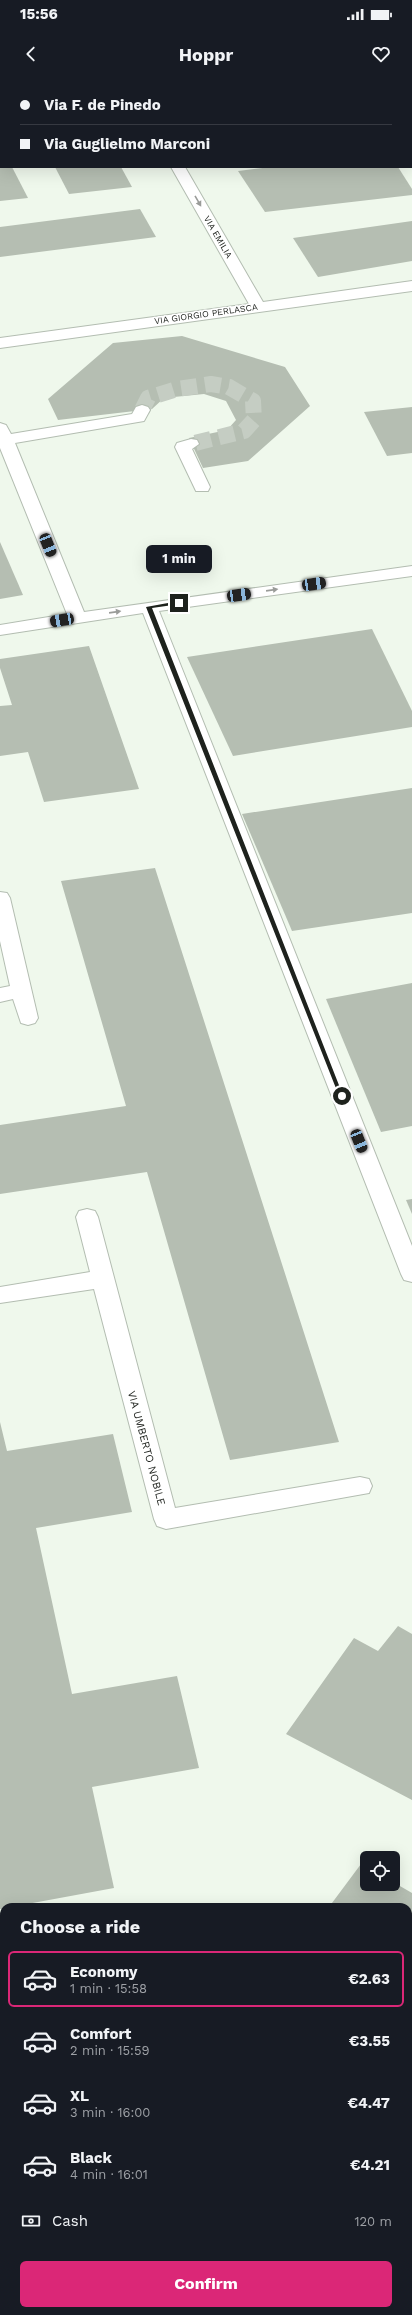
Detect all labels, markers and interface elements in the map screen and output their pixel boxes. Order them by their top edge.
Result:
text: 15:56 [20,5,58,23]
icon: back [20,43,42,65]
icon: heart [370,43,392,65]
text: Hoppr [179,44,233,65]
text: Via F. de Pinedo [44,96,161,114]
text: Via Guglielmo Marconi [44,135,210,153]
one-way arrow [194,195,201,207]
street label: VIA EMILIA [202,214,234,260]
street label: VIA GIORGIO PERLASCA [154,302,258,326]
car [38,532,58,558]
callout: 1 min [146,545,212,573]
text: 1 min [162,551,196,566]
car [301,576,327,592]
car [226,587,252,603]
one-way arrow [266,587,278,593]
route end [170,594,188,612]
one-way arrow [109,609,122,615]
car [49,612,75,628]
route start [333,1087,351,1105]
car [349,1128,369,1154]
street label: VIA UMBERTO NOBILE [125,1389,168,1507]
map controls [360,1851,400,1891]
button: locate [360,1851,400,1891]
text: Choose a ride [20,1916,140,1937]
icon: car [22,1961,58,1997]
text: Economy [70,1963,137,1981]
text: €2.63 [348,1970,390,1988]
text: 1 min · 15:58 [70,1981,147,1996]
icon: car [22,2023,58,2059]
text: Comfort [70,2025,131,2043]
text: €3.55 [349,2032,390,2050]
text: 2 min · 15:59 [70,2043,150,2058]
icon: car [22,2085,58,2121]
text: XL [70,2087,89,2105]
text: €4.47 [347,2094,390,2112]
text: 3 min · 16:00 [70,2105,150,2120]
icon: car [22,2147,58,2183]
text: Black [70,2149,112,2167]
text: €4.21 [350,2156,390,2174]
text: 4 min · 16:01 [70,2167,148,2182]
icon: cash [20,2210,42,2232]
text: Cash [52,2212,88,2230]
text: 120 m [354,2214,392,2229]
button: Confirm [20,2261,392,2307]

